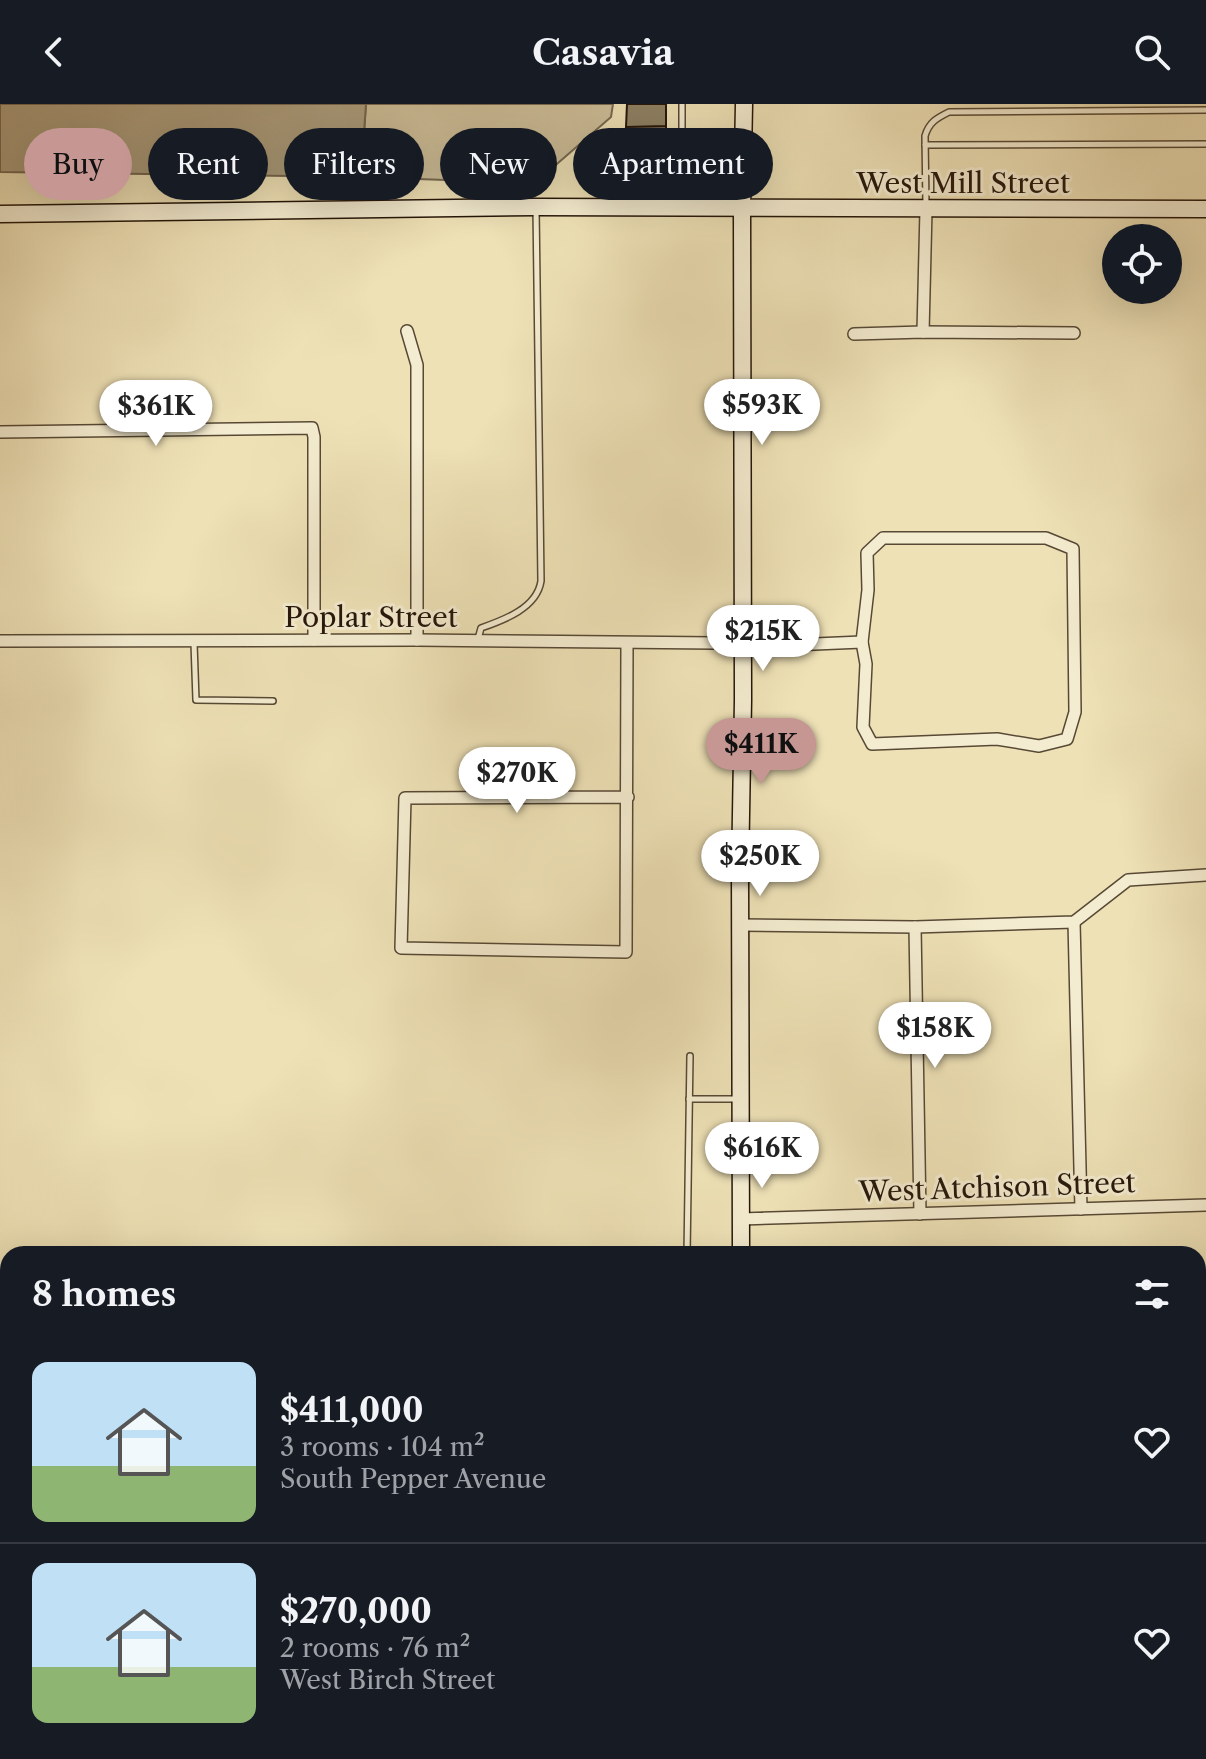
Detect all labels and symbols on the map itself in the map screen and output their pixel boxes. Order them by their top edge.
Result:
street label: West Mill Street [855,166,1070,200]
pin: $593K [706,379,818,447]
pin: $361K [100,380,212,448]
street label: Poplar Street [284,600,458,634]
pin: $215K [707,605,819,673]
pin: $411K [705,718,817,786]
pin: $270K [461,747,573,815]
pin: $250K [704,830,816,898]
pin: $158K [879,1002,991,1070]
pin: $616K [706,1122,818,1190]
street label: West Atchison Street [857,1165,1136,1209]

